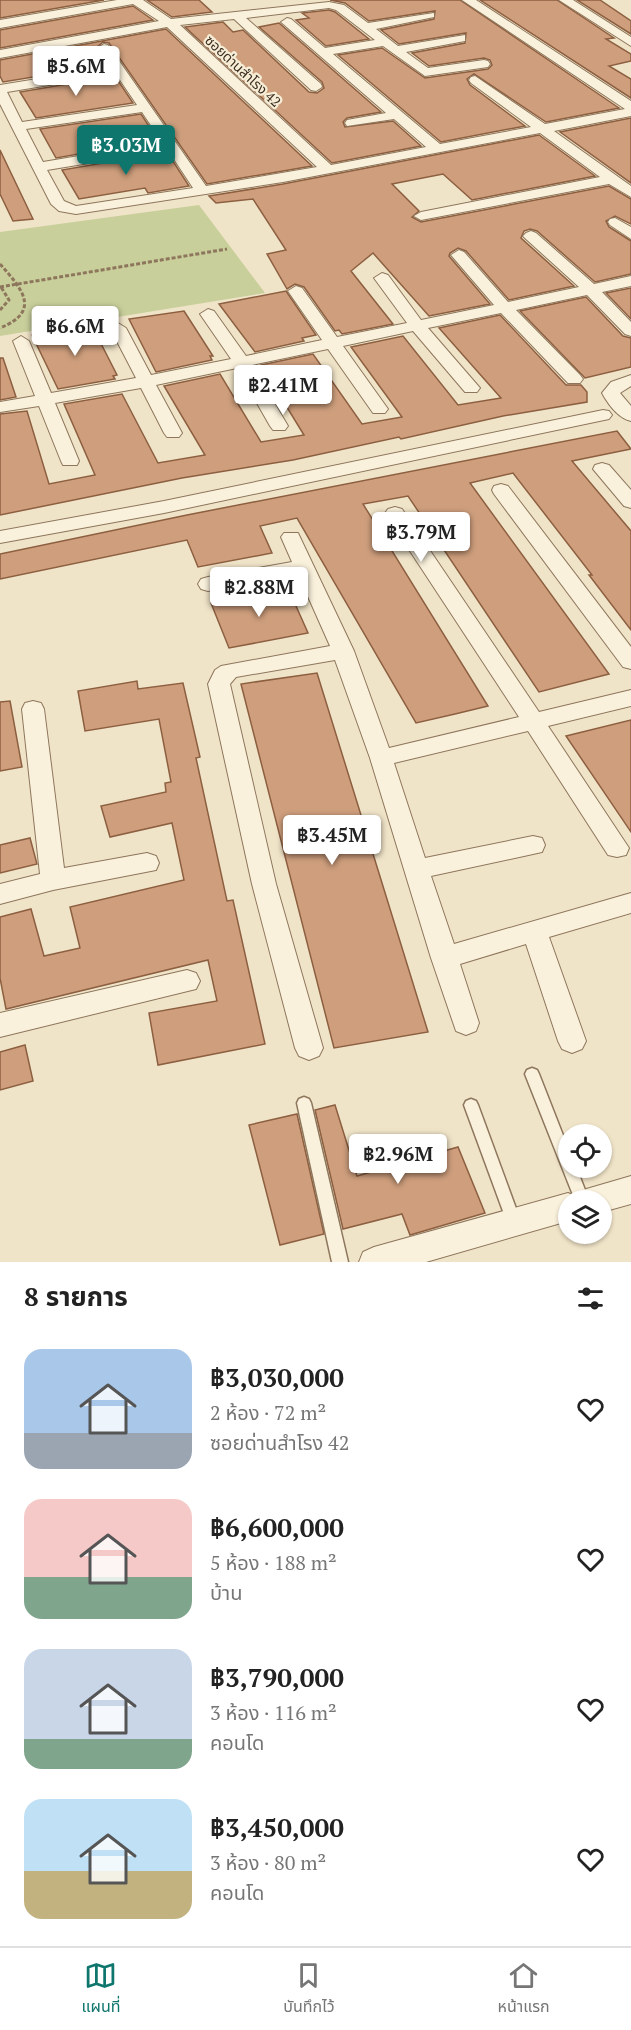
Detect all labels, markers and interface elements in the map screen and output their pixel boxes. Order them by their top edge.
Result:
street label: ซอยด่านสำโรง 42 [201,30,286,111]
pin: ฿5.6M [34,46,118,97]
text: ฿5.6M [47,52,105,79]
pin: ฿3.03M [77,125,175,176]
text: ฿3.03M [91,131,161,158]
pin: ฿6.6M [33,306,117,357]
text: ฿6.6M [46,312,104,339]
pin: ฿2.41M [234,365,332,416]
text: ฿2.41M [248,371,318,398]
pin: ฿3.79M [372,512,470,563]
text: ฿3.79M [386,518,456,545]
pin: ฿2.88M [210,567,308,618]
text: ฿2.88M [224,573,294,600]
pin: ฿3.45M [283,815,381,866]
text: ฿3.45M [297,821,367,848]
map controls [558,1124,612,1244]
button: locate [558,1124,612,1178]
pin: ฿2.96M [349,1134,447,1185]
text: ฿2.96M [363,1140,433,1167]
button: layers [558,1190,612,1244]
text: 8 รายการ [24,1279,128,1313]
icon: filters [574,1282,607,1315]
text: ฿3,030,000 [210,1360,344,1394]
icon: home [72,1373,144,1445]
icon: heart [574,1393,607,1426]
text: 2 ห้อง · 72 m² [210,1399,326,1426]
text: ซอยด่านสำโรง 42 [210,1429,349,1456]
text: ฿6,600,000 [210,1510,344,1544]
icon: home [72,1523,144,1595]
icon: heart [574,1543,607,1576]
text: 5 ห้อง · 188 m² [210,1549,337,1576]
text: บ้าน [210,1579,242,1606]
text: ฿3,790,000 [210,1660,344,1694]
icon: home [72,1673,144,1745]
icon: heart [574,1693,607,1726]
text: 3 ห้อง · 116 m² [210,1699,337,1726]
text: คอนโด [210,1729,264,1756]
text: ฿3,450,000 [210,1810,344,1844]
icon: home [72,1823,144,1895]
icon: heart [574,1843,607,1876]
text: 3 ห้อง · 80 m² [210,1849,326,1876]
text: คอนโด [210,1879,264,1906]
tab: แผนที่ [81,1959,120,2019]
tab: บันทึกไว้ [283,1959,335,2019]
tab: หน้าแรก [498,1959,550,2019]

